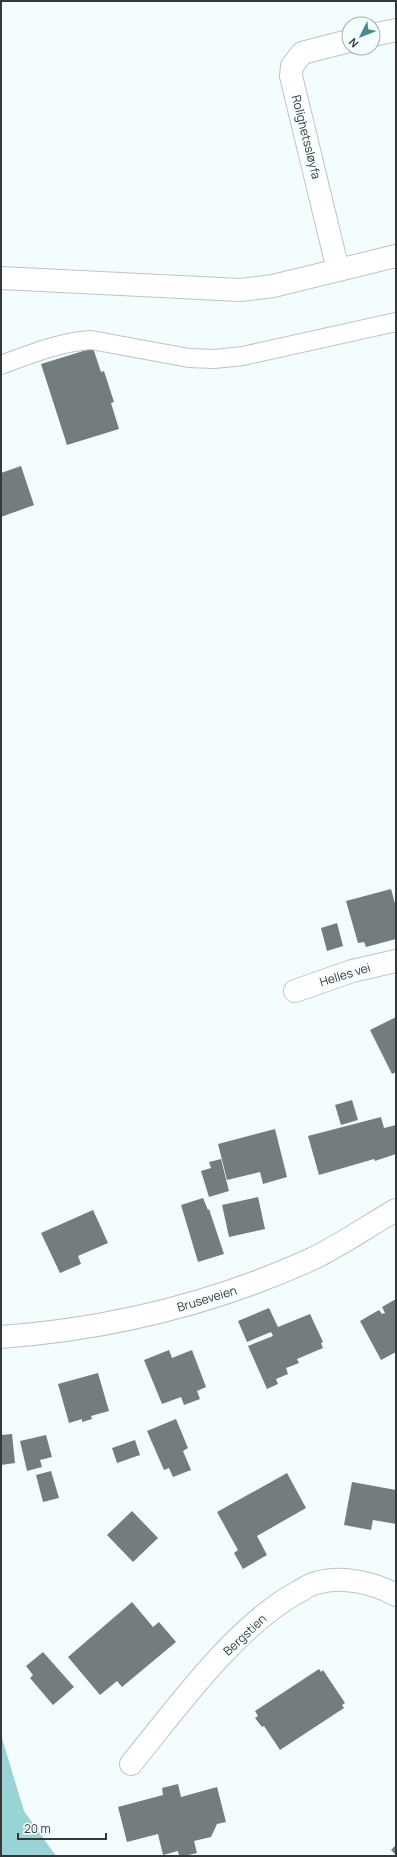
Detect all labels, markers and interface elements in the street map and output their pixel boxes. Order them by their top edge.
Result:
north arrow [341,16,381,56]
text: N [345,35,362,51]
street label: Rolighetssløyfa [288,93,325,181]
street label: Helles vei [317,959,372,990]
street label: Bruseveien [175,1281,239,1316]
street label: Bergstien [219,1610,270,1659]
scale bar [18,1815,106,1841]
text: 20 m [24,1820,51,1837]

